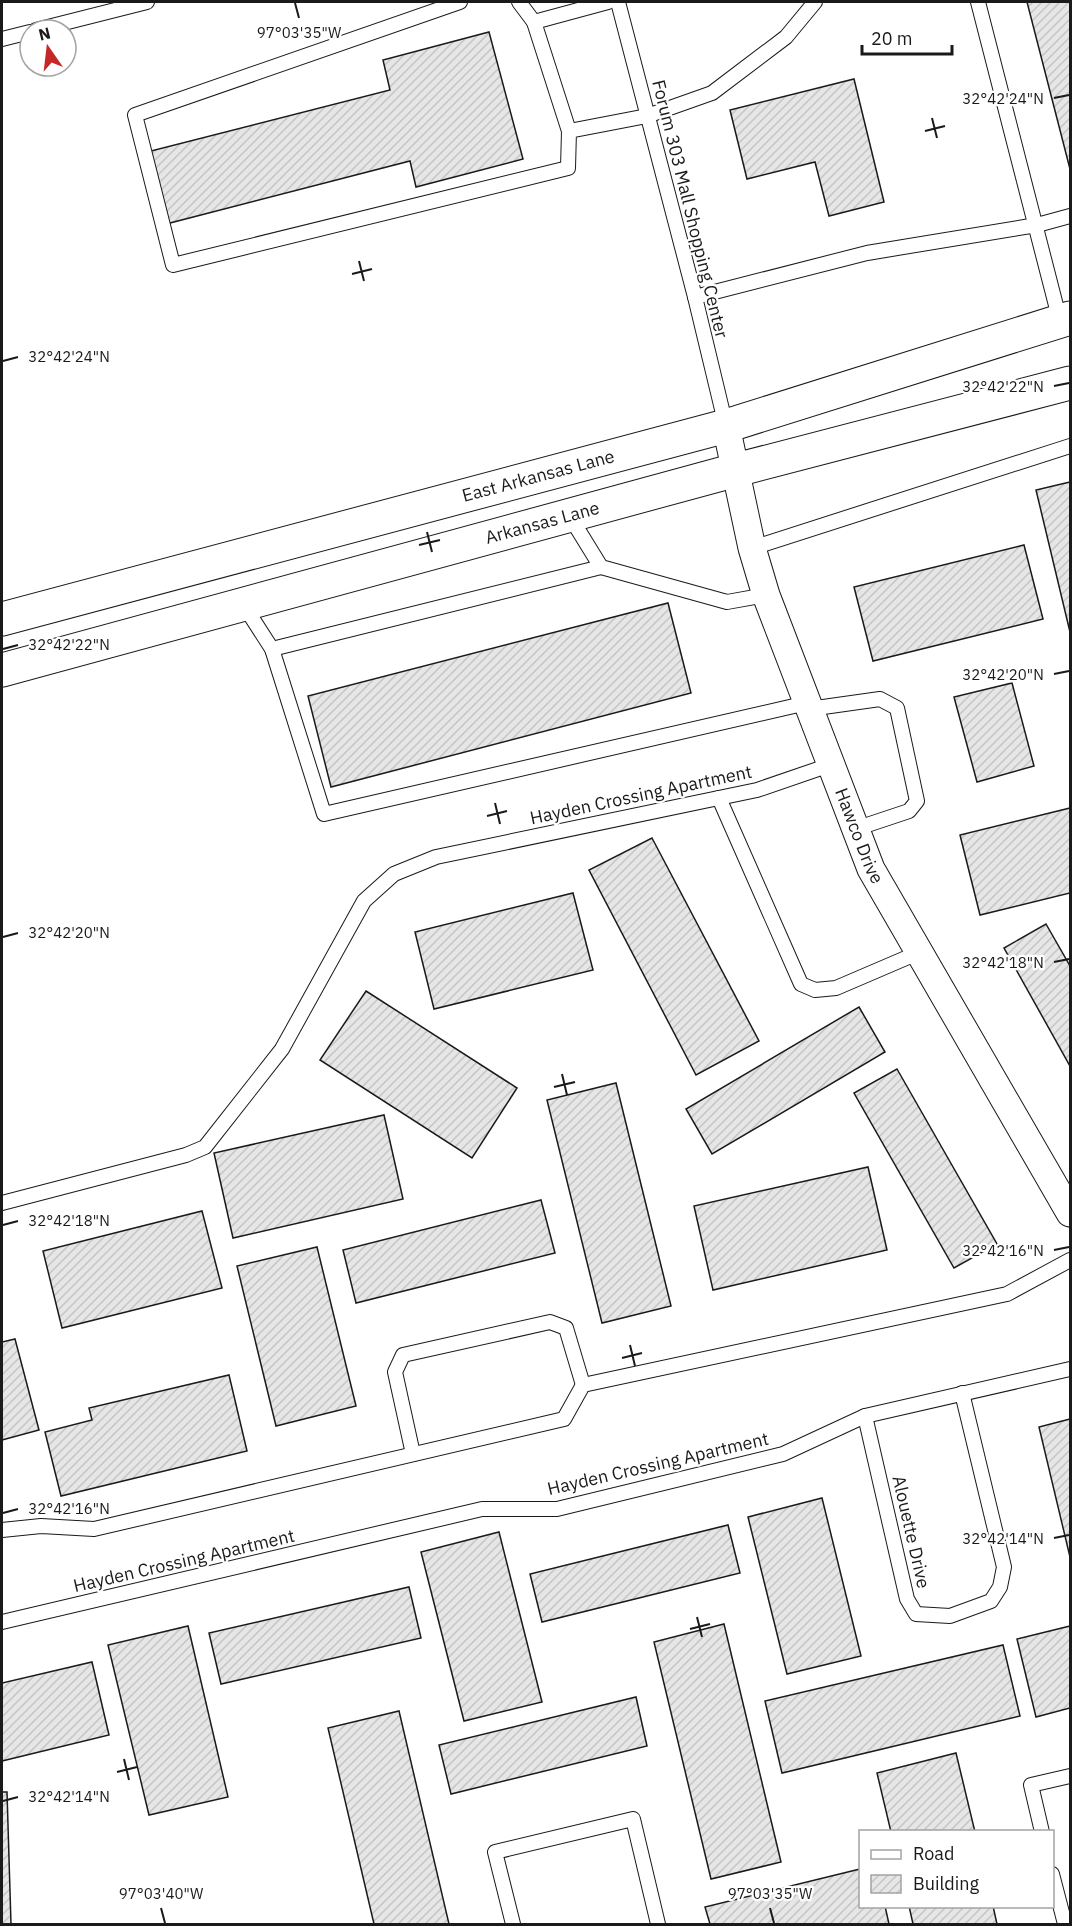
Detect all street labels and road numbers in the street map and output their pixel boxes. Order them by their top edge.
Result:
street label: Forum 303 Mall Shopping Center [647,77,734,341]
street label: East Arkansas Lane [459,444,617,507]
street label: Arkansas Lane [482,496,602,549]
street label: Hayden Crossing Apartment [528,760,754,829]
street label: Hawco Drive [830,785,889,888]
street label: Hayden Crossing Apartment [545,1427,771,1500]
street label: Alouette Drive [887,1473,936,1591]
street label: Hayden Crossing Apartment [71,1524,297,1597]

